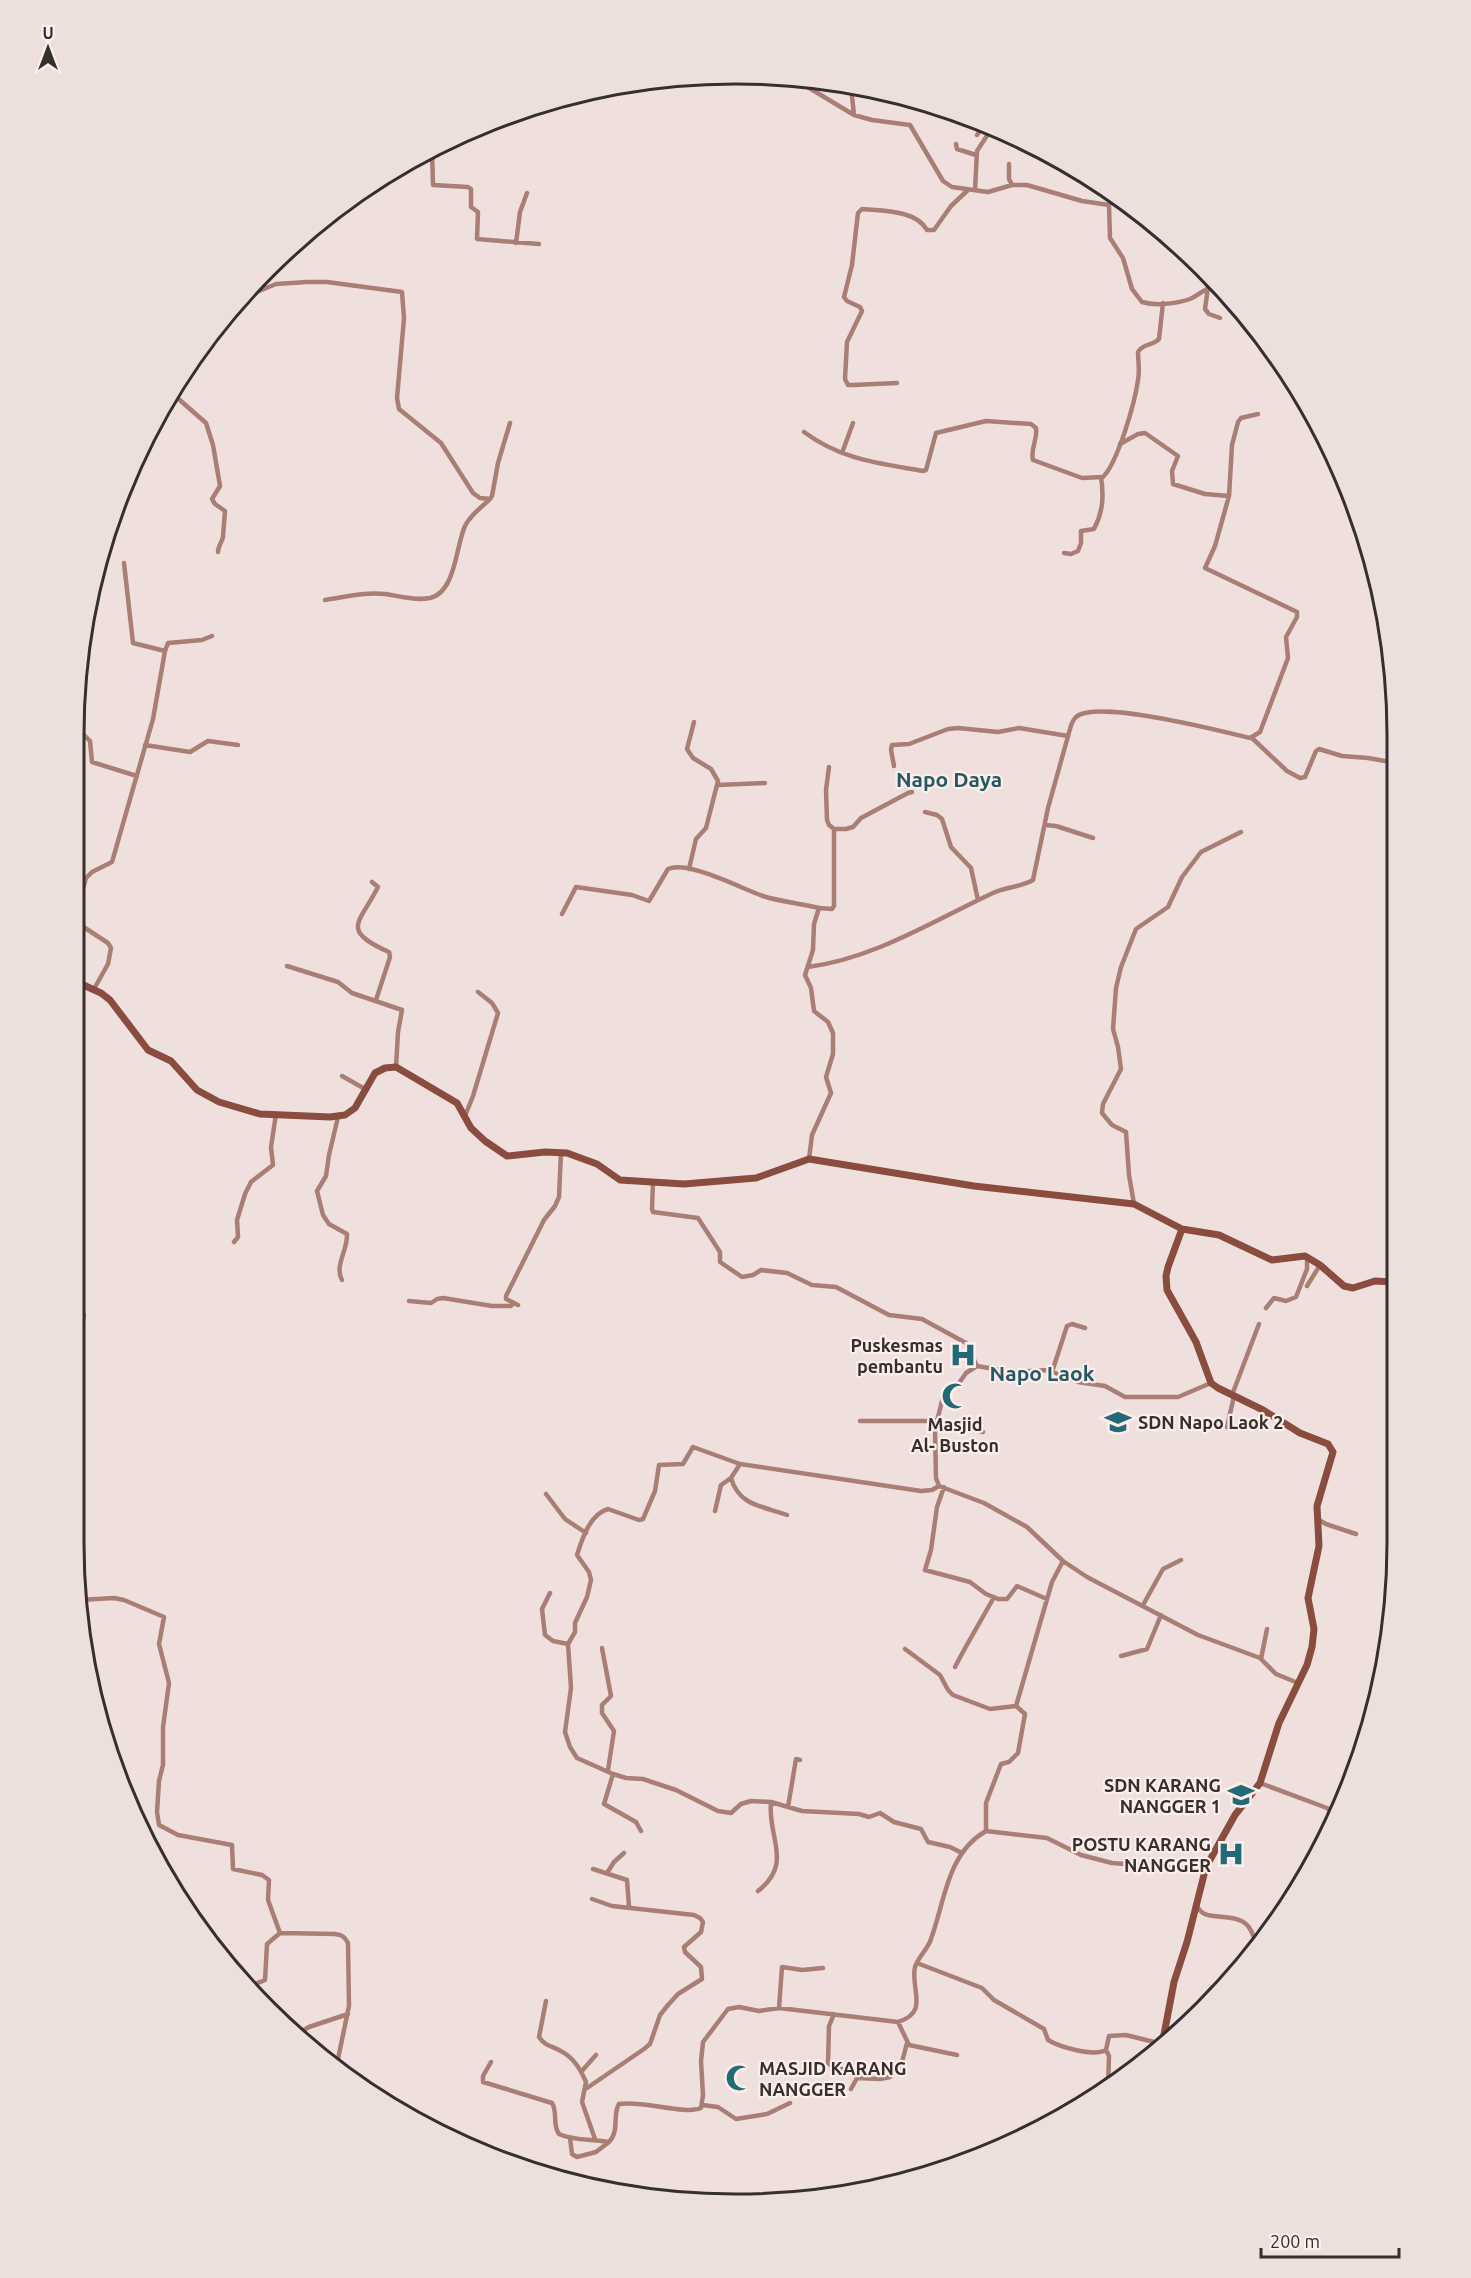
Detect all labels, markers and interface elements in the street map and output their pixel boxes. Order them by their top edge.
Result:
north arrow [18,18,78,78]
text: U [42,24,54,42]
district label: Napo Daya [896,767,1002,791]
place label: Puskesmas pembantu [850,1335,943,1376]
hospital icon: Puskesmas pembantu [948,1340,978,1370]
district label: Napo Laok [990,1361,1095,1385]
mosque icon: Masjid Al- Buston [940,1381,970,1411]
school or university icon: SDN Napo Laok 2 [1103,1407,1133,1437]
place label: SDN Napo Laok 2 [1138,1412,1283,1432]
place label: Masjid Al- Buston [911,1414,999,1455]
place label: SDN KARANG NANGGER 1 [1104,1775,1221,1816]
school or university icon: SDN KARANG NANGGER 1 [1226,1780,1256,1810]
place label: POSTU KARANG NANGGER [1072,1834,1211,1875]
hospital icon: POSTU KARANG NANGGER [1216,1839,1246,1869]
place label: MASJID KARANG NANGGER [759,2058,906,2099]
mosque icon: MASJID KARANG NANGGER [724,2063,754,2093]
scale bar [1261,2221,1399,2259]
text: 200 m [1270,2231,1320,2251]

